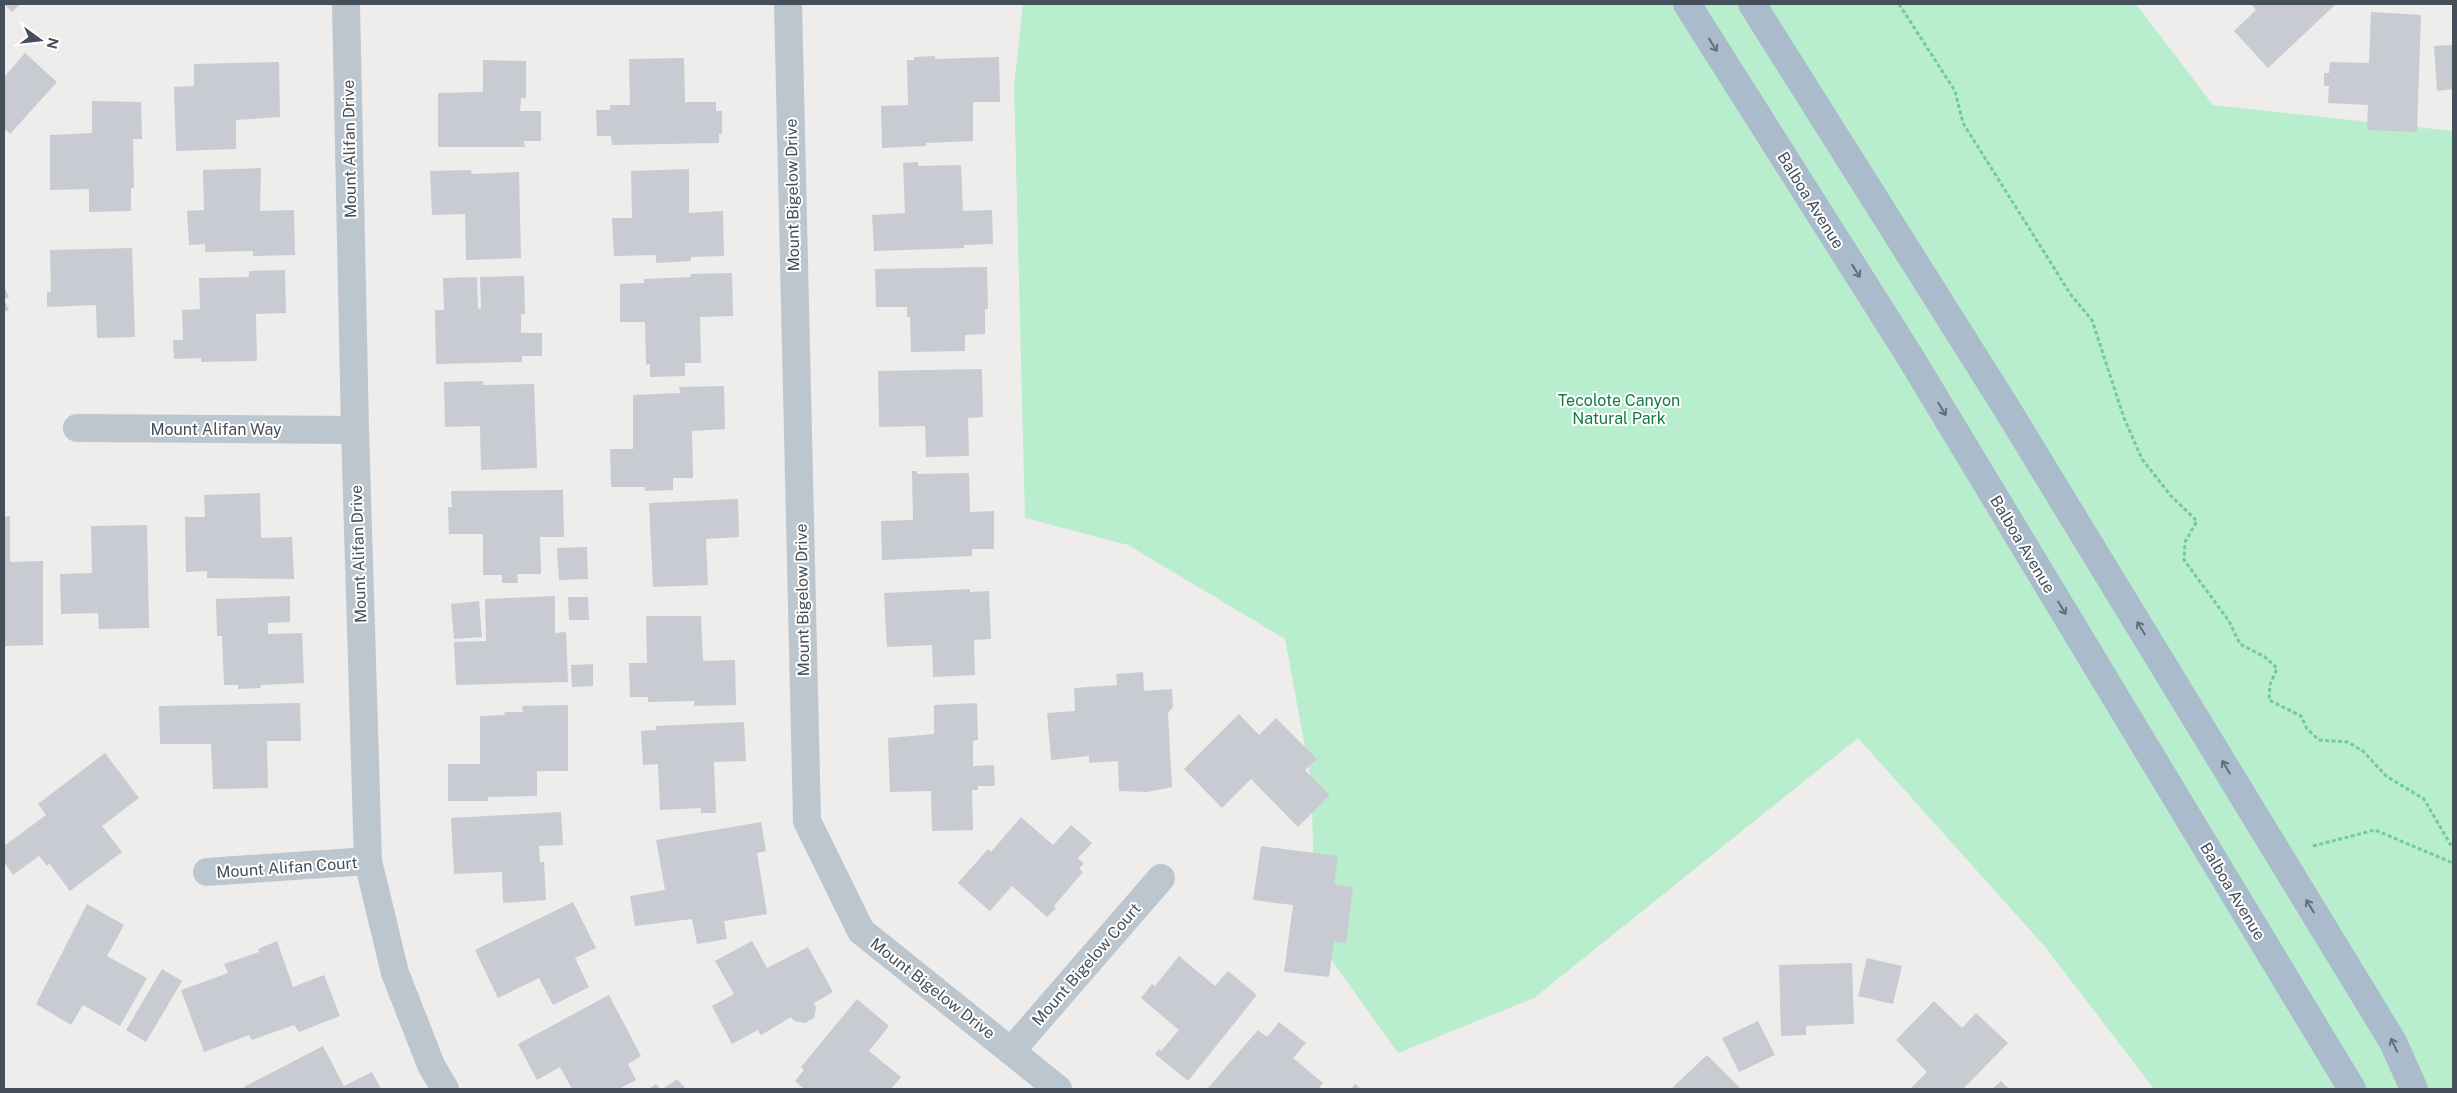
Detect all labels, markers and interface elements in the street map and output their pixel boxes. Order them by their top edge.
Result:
north arrow [15,15,65,65]
text: N [43,36,62,51]
one-way arrow [1708,38,1719,52]
street label: Mount Alifan Drive [339,80,360,218]
street label: Mount Bigelow Drive [782,118,803,272]
street label: Balboa Avenue [1773,148,1848,252]
one-way arrow [1851,264,1861,278]
park label: Tecolote Canyon Natural Park [1558,391,1680,428]
one-way arrow [1937,402,1947,416]
street label: Mount Alifan Way [150,420,282,439]
street label: Mount Alifan Drive [347,485,370,623]
street label: Balboa Avenue [1986,492,2059,597]
street label: Mount Bigelow Drive [792,523,813,677]
one-way arrow [2057,601,2067,615]
one-way arrow [2136,622,2146,636]
one-way arrow [2220,761,2230,775]
street label: Balboa Avenue [2196,839,2269,944]
street label: Mount Alifan Court [216,853,358,882]
street label: Mount Bigelow Court [1028,899,1145,1030]
one-way arrow [2305,899,2315,913]
street label: Mount Bigelow Drive [867,934,999,1043]
one-way arrow [2389,1038,2398,1053]

